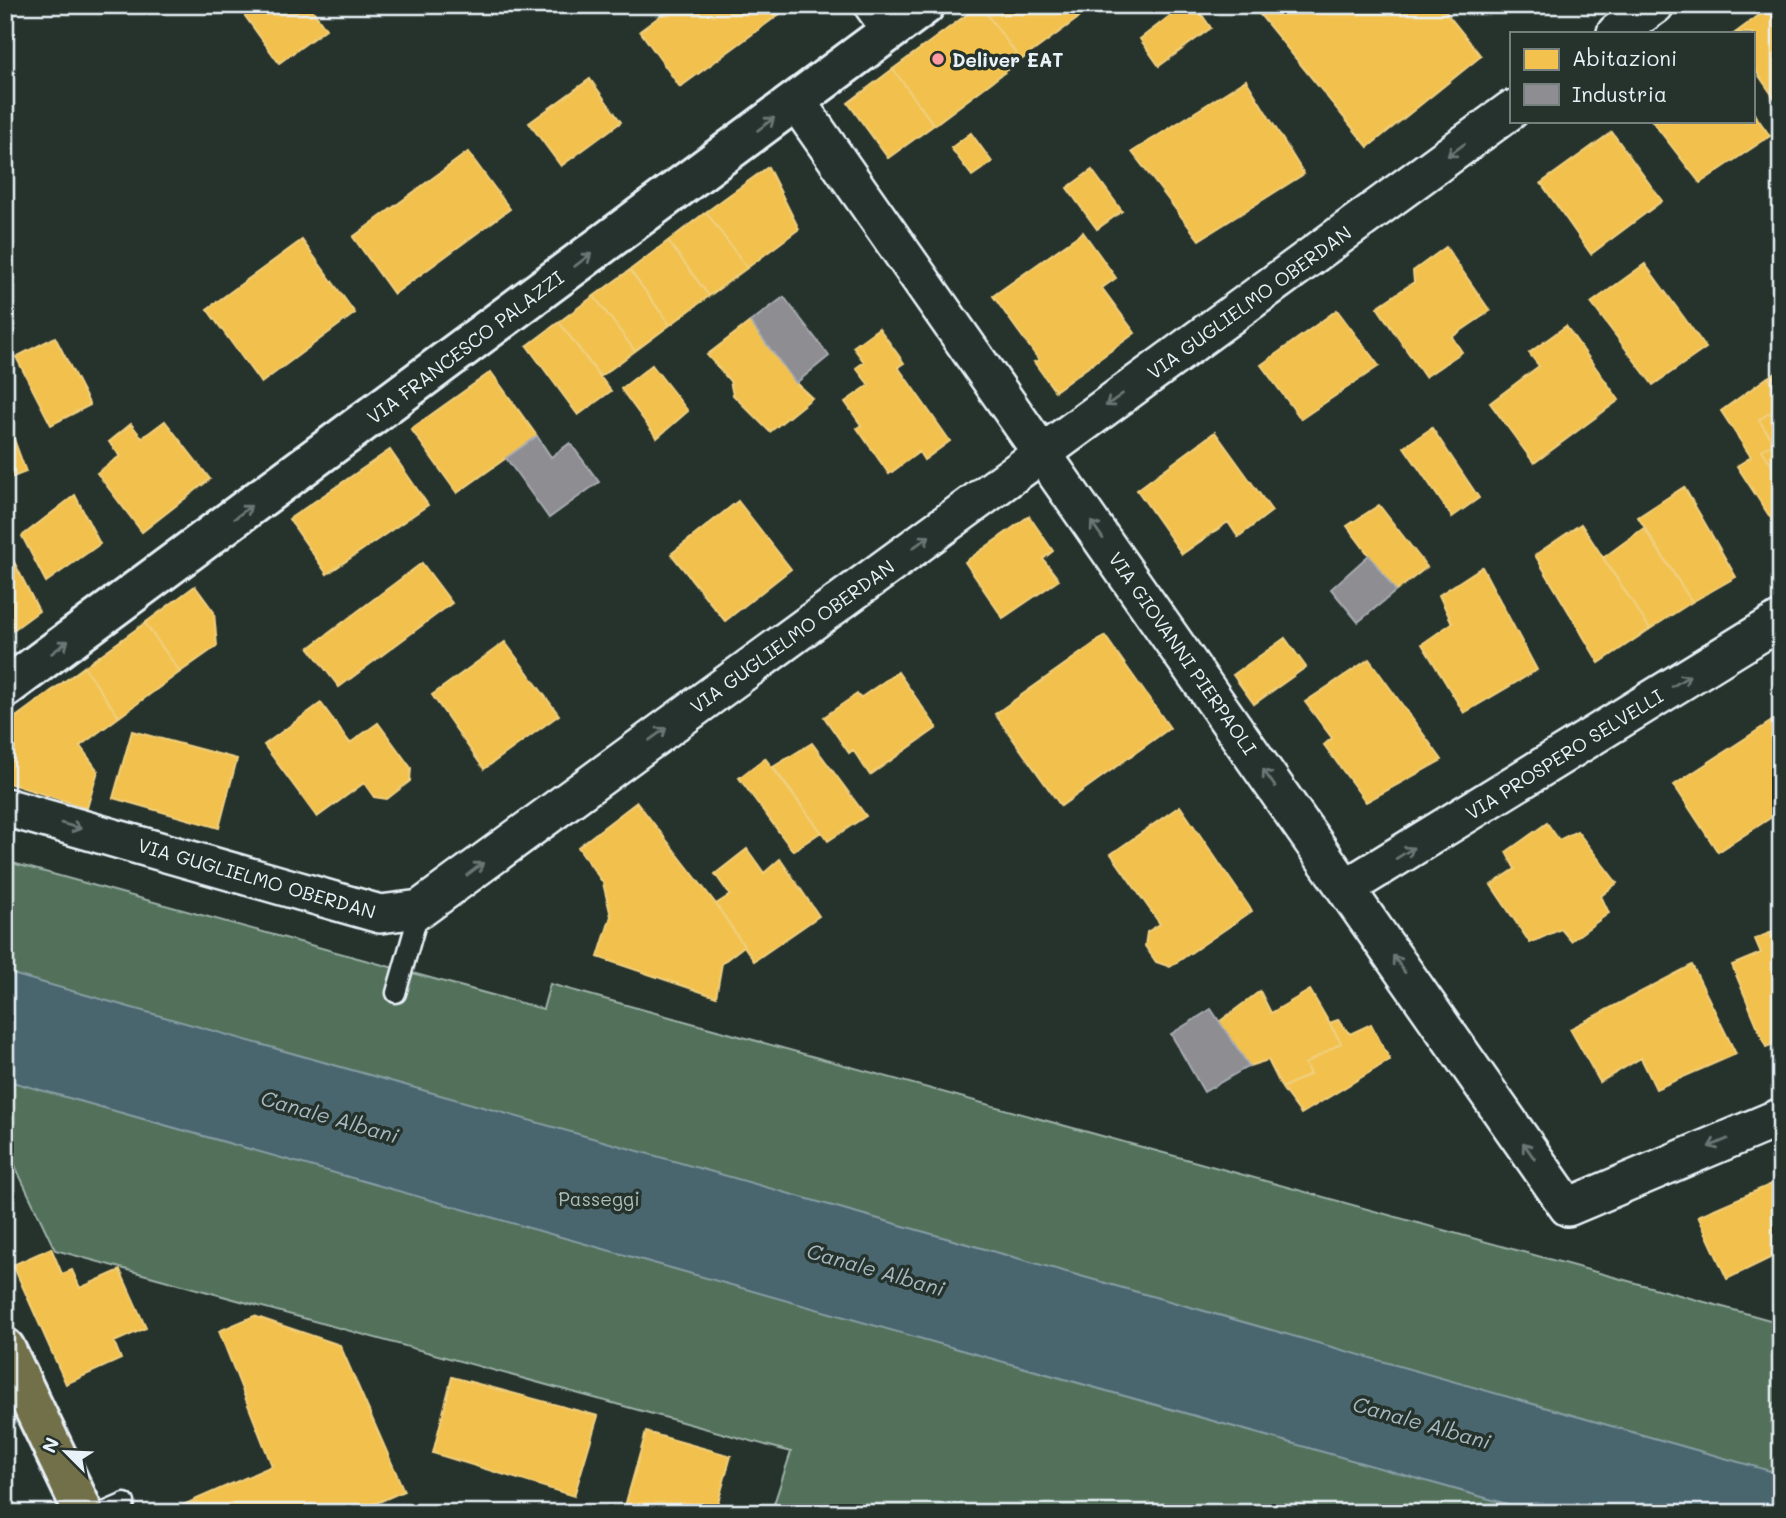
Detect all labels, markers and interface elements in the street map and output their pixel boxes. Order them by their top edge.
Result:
legend [1510,32,1754,122]
text: Abitazioni [1572,44,1677,71]
place label: Deliver EAT [952,47,1064,72]
marker: Deliver EAT [930,51,946,67]
text: Industria [1572,80,1667,107]
one-way arrow [756,117,775,132]
one-way arrow [1447,143,1466,158]
street label: VIA GUGLIELMO OBERDAN [1142,220,1356,384]
one-way arrow [573,252,592,267]
street label: VIA FRANCESCO PALAZZI [362,265,568,429]
one-way arrow [1105,393,1124,408]
one-way arrow [233,505,252,519]
one-way arrow [1090,521,1104,540]
one-way arrow [911,534,930,549]
street label: VIA GIOVANNI PIERPAOLI [1103,547,1263,759]
street label: VIA GUGLIELMO OBERDAN [685,554,899,718]
one-way arrow [50,640,69,655]
one-way arrow [1671,674,1691,688]
street label: VIA PROSPERO SELVELLI [1461,683,1667,825]
one-way arrow [649,727,667,742]
one-way arrow [1262,768,1276,788]
one-way arrow [59,820,82,833]
street label: VIA GUGLIELMO OBERDAN [135,832,379,924]
one-way arrow [1394,845,1414,859]
one-way arrow [465,862,484,876]
one-way arrow [1392,955,1406,974]
water label: Canale Albani [258,1083,403,1149]
one-way arrow [1708,1137,1729,1150]
one-way arrow [1522,1142,1536,1161]
park label: Passeggi [558,1186,640,1211]
water label: Canale Albani [804,1236,949,1302]
water label: Canale Albani [1350,1389,1495,1455]
north arrow [32,1416,102,1486]
text: N [36,1433,64,1457]

